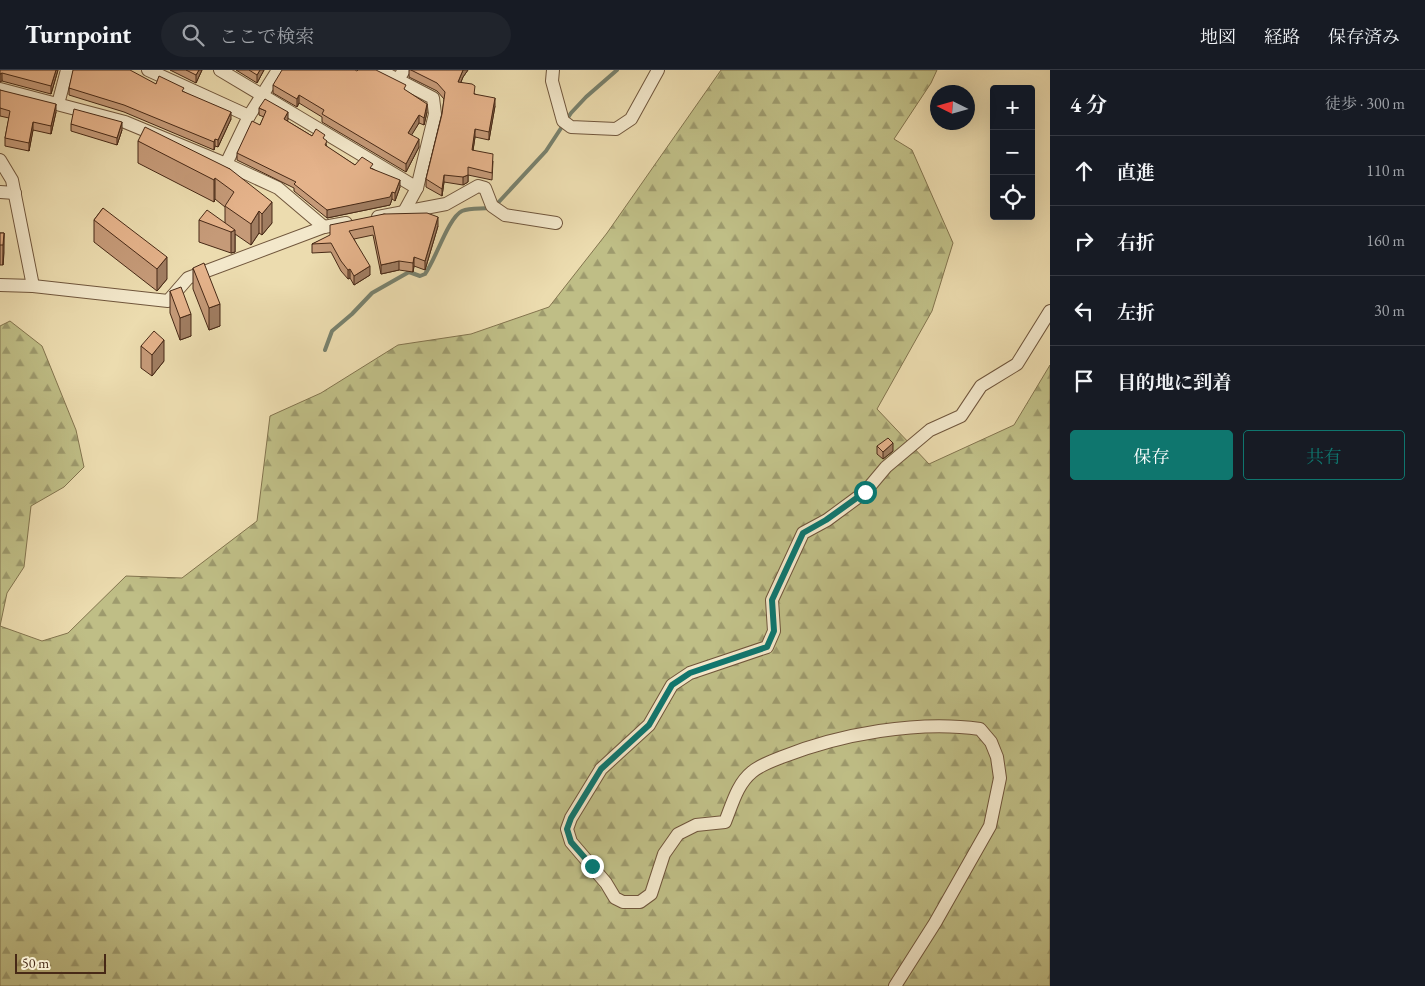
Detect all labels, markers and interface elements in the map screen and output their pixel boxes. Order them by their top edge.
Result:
search box [161,12,511,57]
text: Turnpoint [25,19,131,50]
icon: search [179,21,207,49]
text: ここで検索 [219,24,314,49]
text: 地図 [1200,25,1236,48]
text: 経路 [1264,25,1300,48]
text: 保存済み [1328,25,1400,48]
north arrow [930,85,975,130]
map controls [990,85,1035,220]
button: + [990,85,1035,130]
text: 4 分 [1070,91,1107,118]
text: 徒歩 · 300 m [1325,93,1405,114]
button: − [990,130,1035,175]
icon: ahead [1070,157,1098,185]
text: 直進 [1117,160,1155,185]
text: 110 m [1366,160,1405,181]
button: locate [990,175,1035,220]
icon: right [1070,227,1098,255]
text: 右折 [1117,230,1155,255]
text: 160 m [1366,230,1405,251]
icon: left [1070,297,1098,325]
text: 左折 [1117,300,1155,325]
text: 30 m [1374,300,1405,321]
icon: arrive [1070,367,1098,395]
text: 目的地に到着 [1117,370,1231,395]
button: 保存 [1070,430,1233,480]
button: 共有 [1243,430,1405,480]
route start [854,481,877,504]
route end [581,855,604,878]
scale bar [15,951,106,974]
text: 50 m [22,954,49,972]

